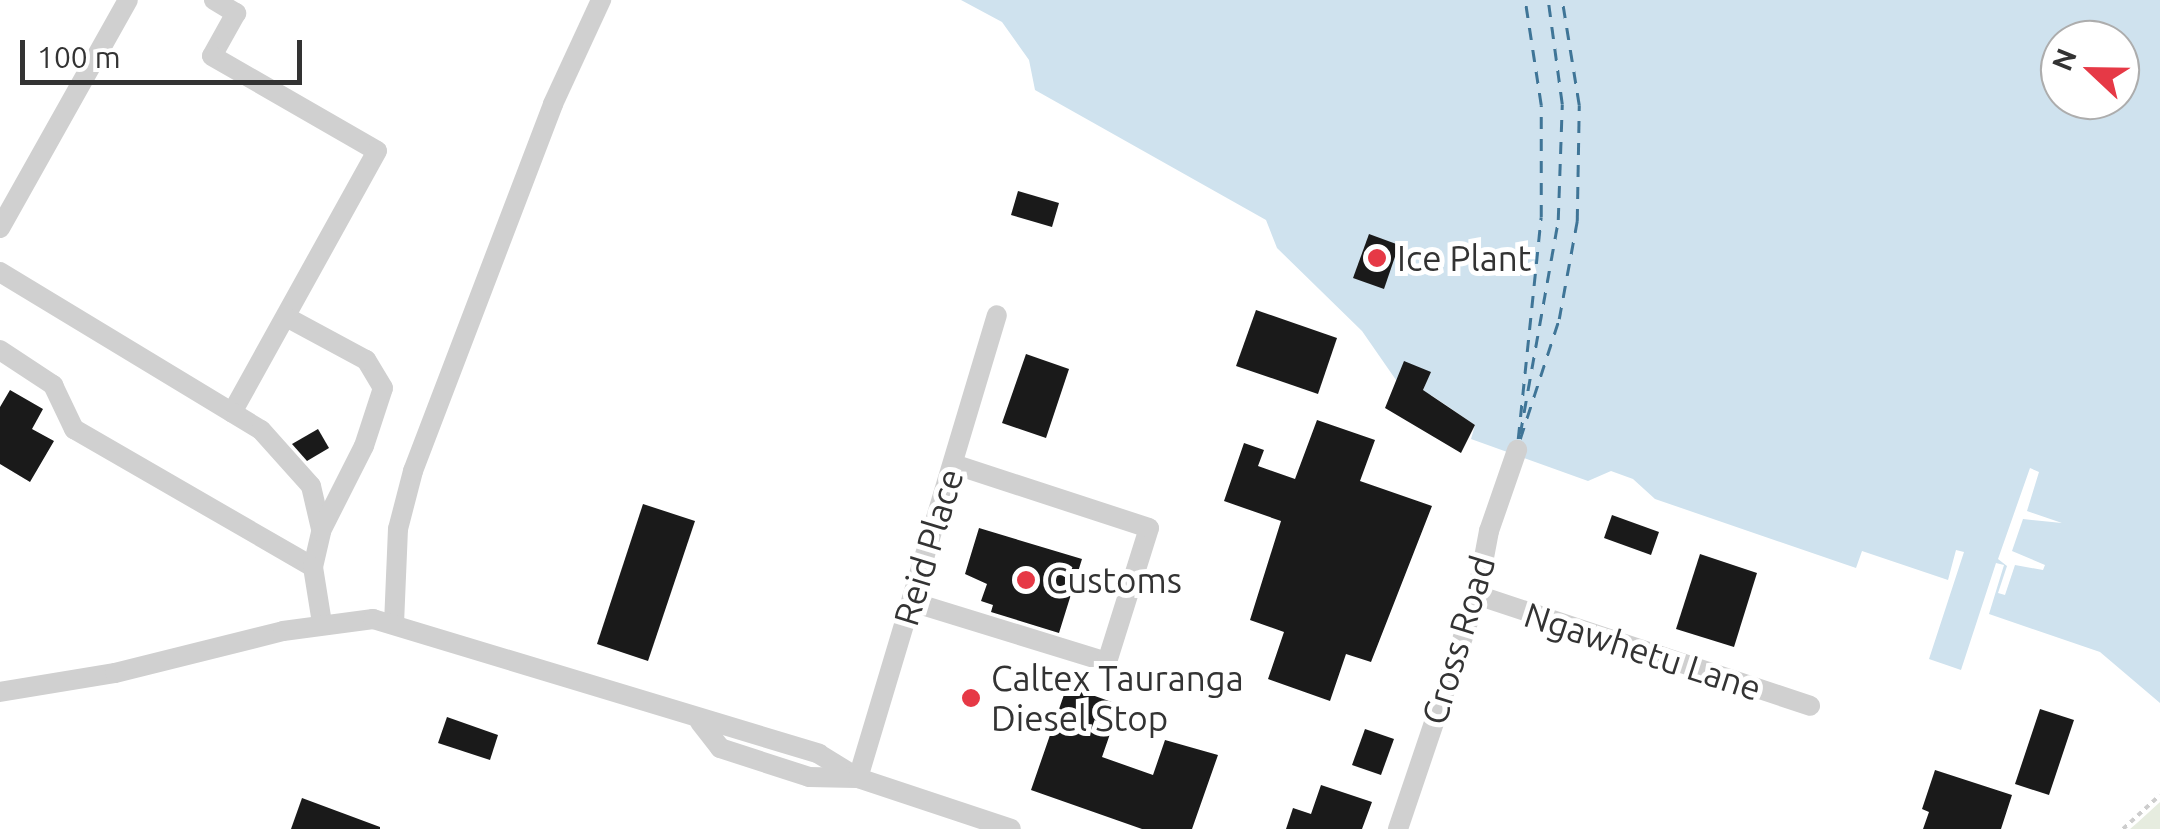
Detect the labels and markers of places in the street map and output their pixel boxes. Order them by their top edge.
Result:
place label: Ice Plant [1397,237,1531,279]
marker: Ice Plant [1366,247,1388,269]
place label: Customs [1046,559,1182,601]
marker: Customs [1015,569,1037,591]
place label: Caltex Tauranga Diesel Stop [991,657,1244,739]
marker: Caltex Tauranga Diesel Stop [960,687,982,709]

